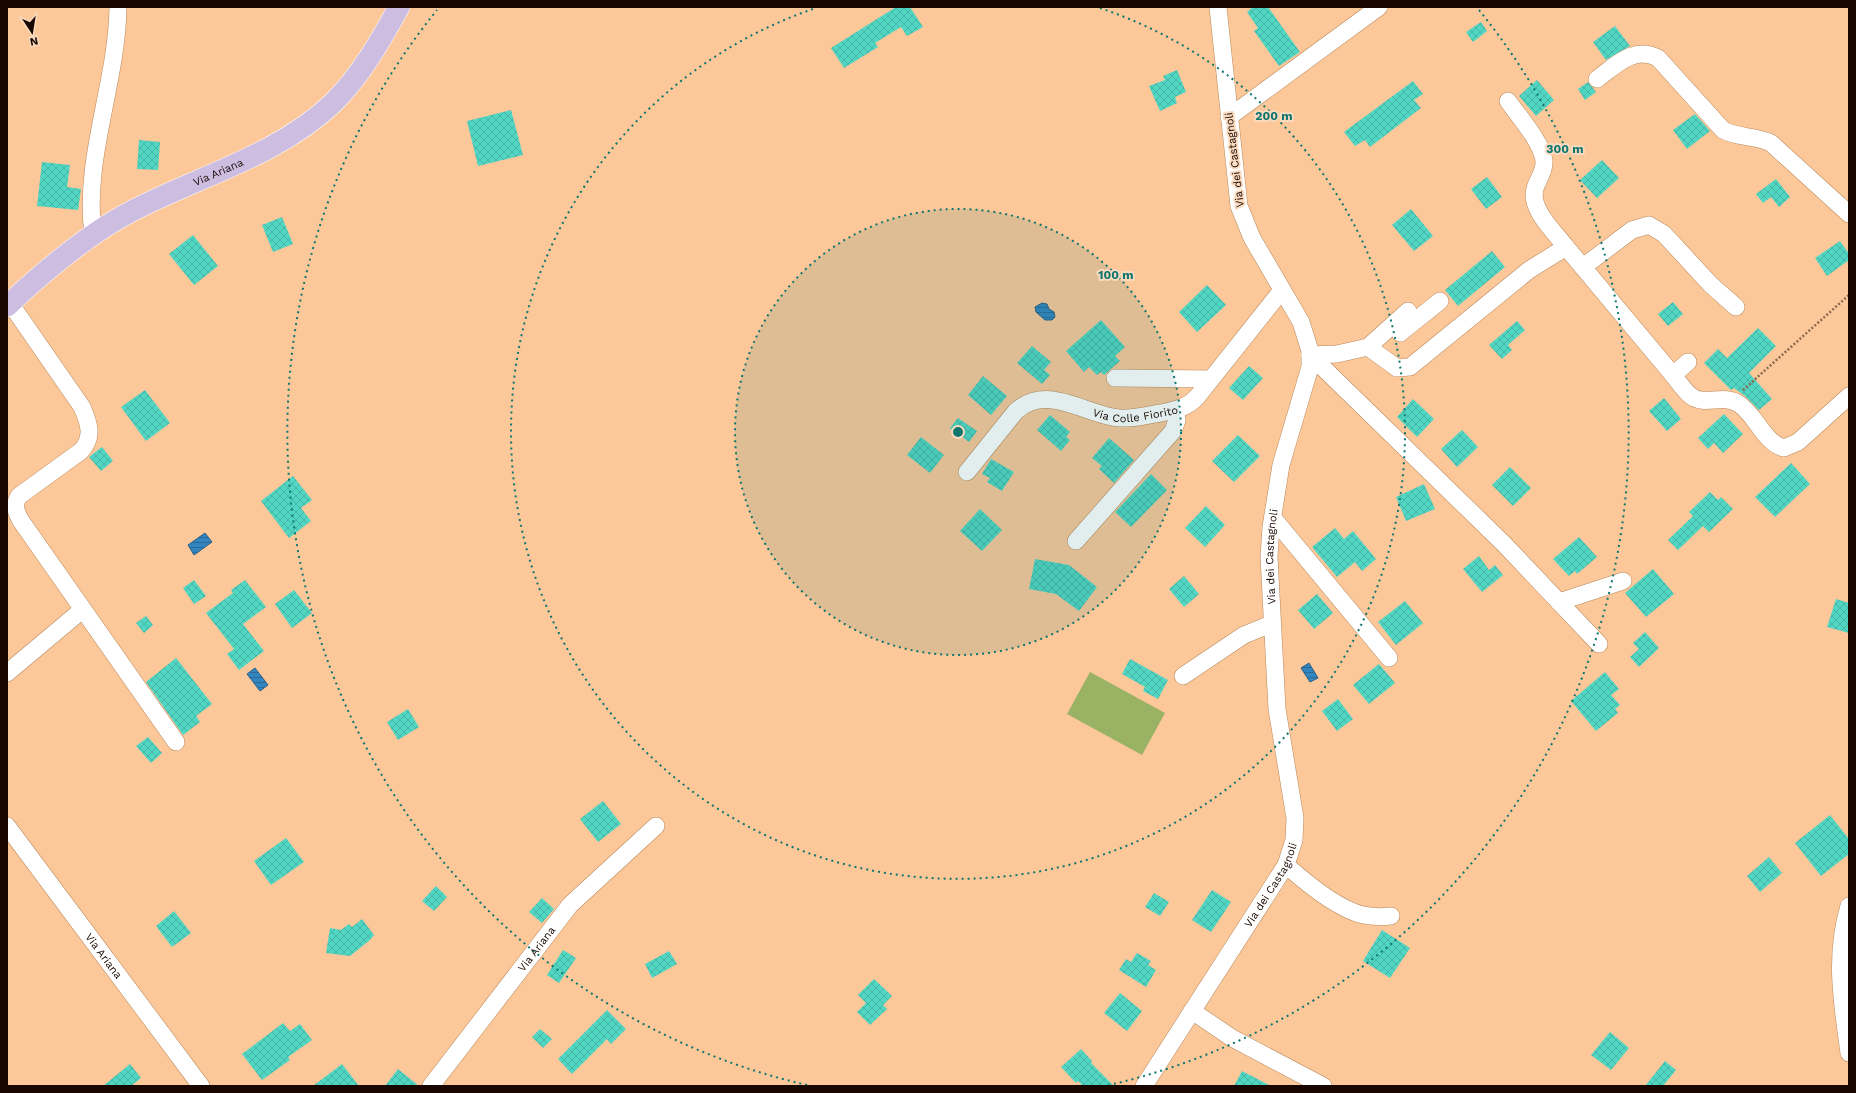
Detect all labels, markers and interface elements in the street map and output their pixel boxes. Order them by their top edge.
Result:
north arrow [12,12,52,52]
text: N [29,34,39,48]
text: 200 m [1255,109,1293,123]
street label: Via dei Castagnoli [1222,112,1247,208]
text: 300 m [1546,142,1584,156]
street label: Via Ariana [191,156,245,189]
text: 100 m [1098,268,1134,282]
street label: Via Colle Fiorito [1091,403,1179,425]
centre of rings [951,425,965,439]
street label: Via dei Castagnoli [1263,508,1281,605]
street label: Via dei Castagnoli [1242,841,1300,930]
street label: Via Ariana [515,924,558,974]
street label: Via Ariana [82,931,125,981]

